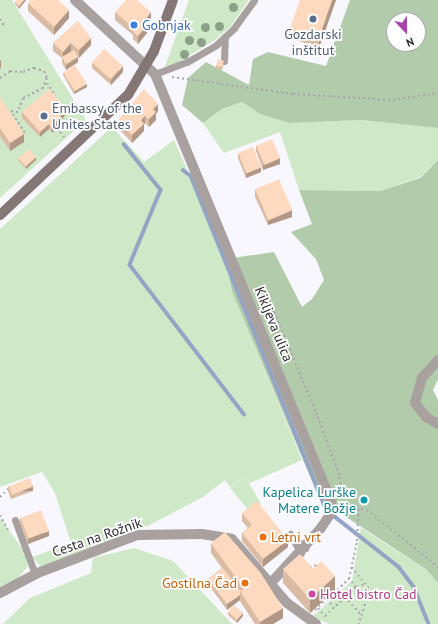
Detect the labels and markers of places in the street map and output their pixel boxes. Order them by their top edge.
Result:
marker: Gozdarski inštitut [308,14,318,24]
place label: Gobnjak [142,17,191,33]
marker: Gobnjak [129,20,139,30]
place label: Gozdarski inštitut [284,26,342,58]
place label: Embassy of the Unites States [52,100,142,132]
marker: Embassy of the Unites States [39,111,49,121]
place label: Kapelica Lurške Matere Božje [263,484,356,516]
marker: Kapelica Lurške Matere Božje [359,495,369,505]
place label: Letni vrt [271,529,321,545]
marker: Letni vrt [258,532,268,542]
place label: Gostilna Čad [162,575,237,591]
marker: Gostilna Čad [240,578,250,588]
place label: Hotel bistro Čad [320,586,417,602]
marker: Hotel bistro Čad [307,589,317,599]

